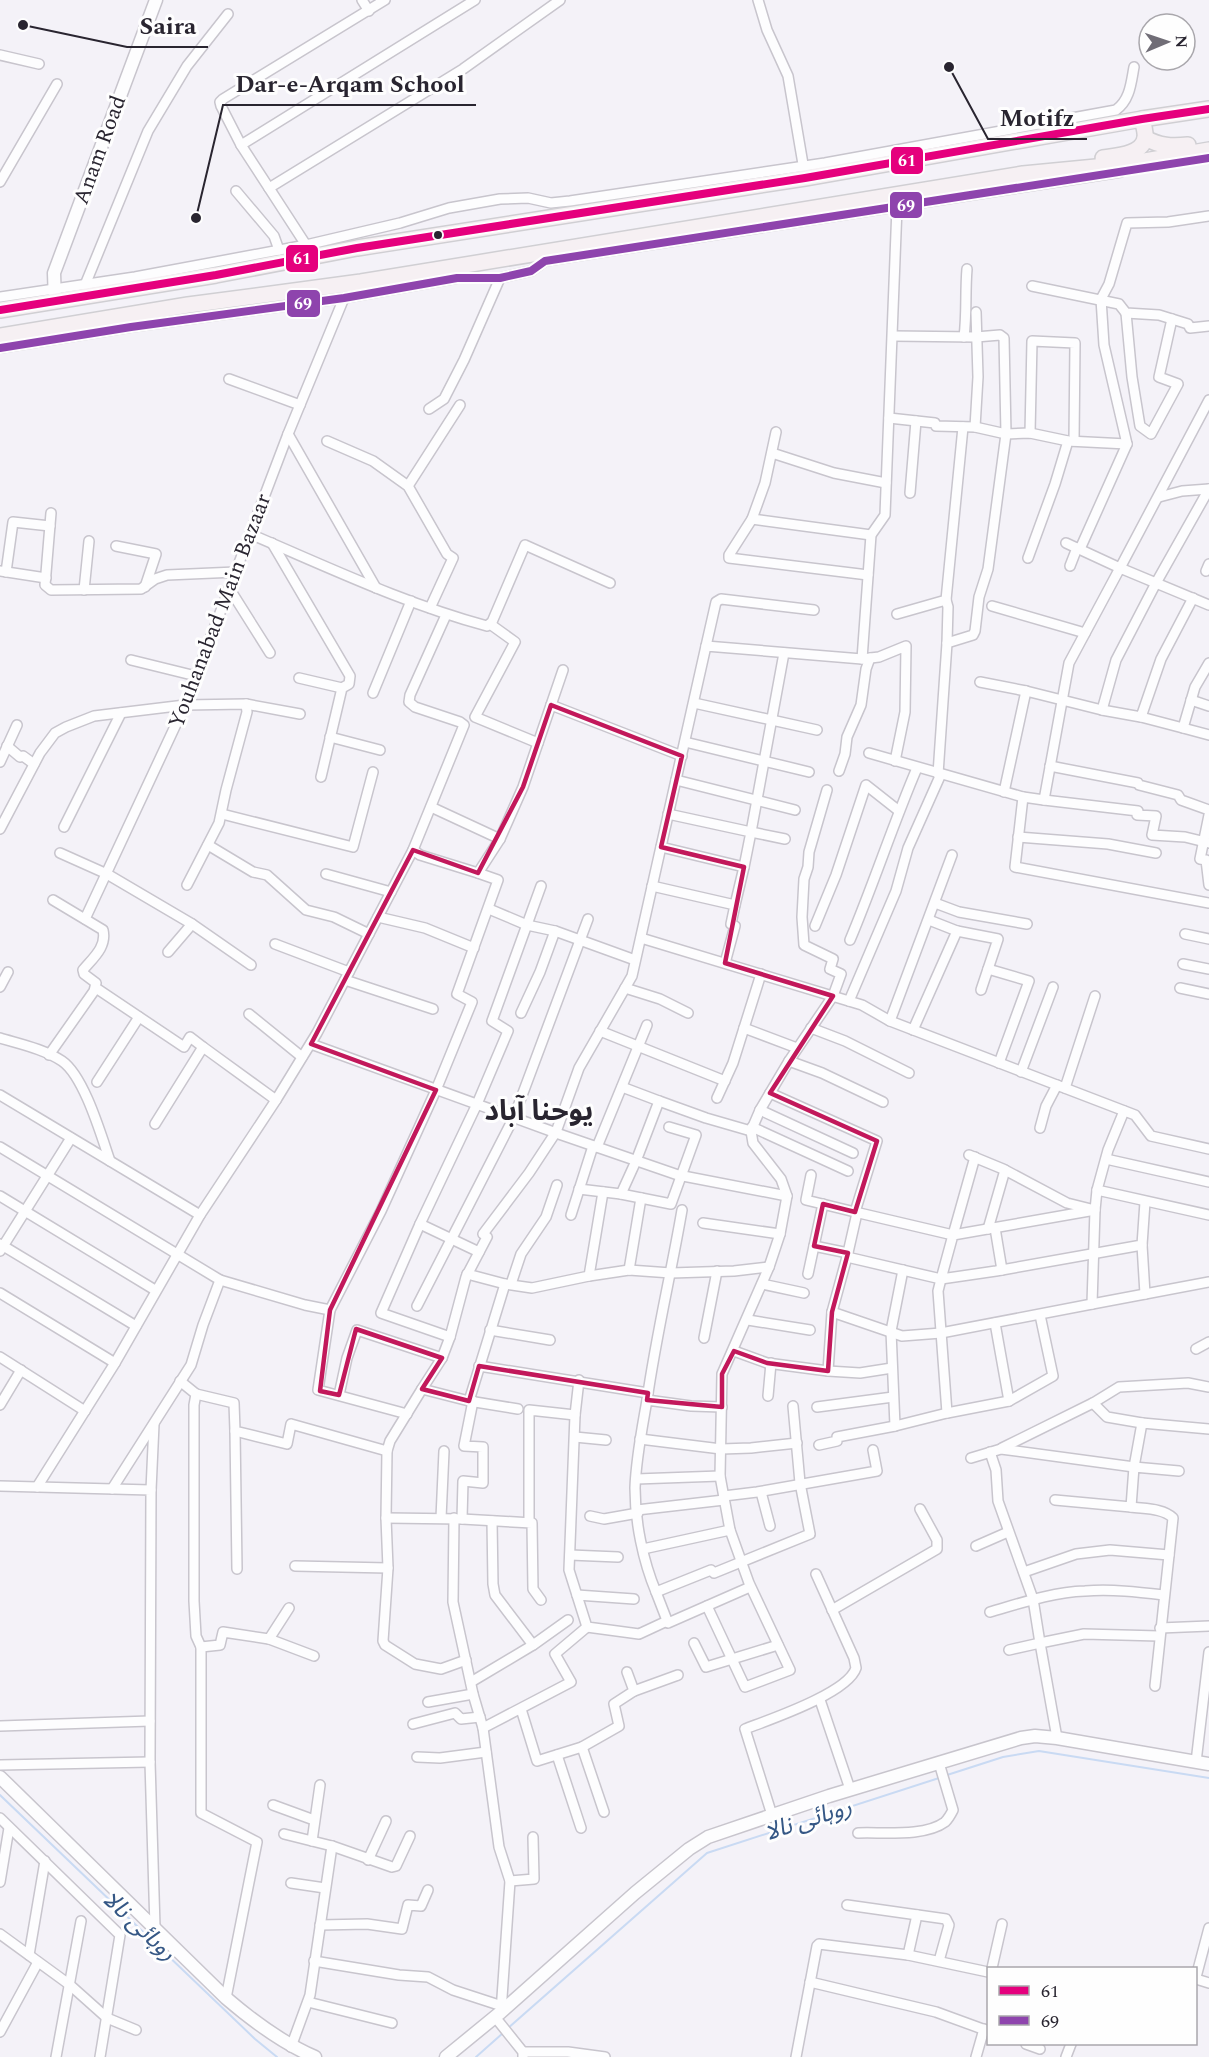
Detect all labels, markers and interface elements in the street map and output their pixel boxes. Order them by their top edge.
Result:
callout: Saira [127,5,208,47]
text: Saira [140,9,197,45]
north arrow [1137,12,1197,72]
text: N [1169,35,1193,48]
callout: Dar-e-Arqam School [223,63,476,105]
text: Dar-e-Arqam School [235,67,465,103]
street label: Anam Road [65,91,135,209]
callout: Motifz [988,97,1087,139]
text: Motifz [999,101,1075,137]
line badge: 61 [890,146,924,175]
text: 61 [898,149,916,173]
line badge: 69 [889,191,923,219]
text: 69 [897,194,915,218]
unlabelled marker [432,229,444,241]
line badge: 61 [285,244,319,273]
text: 61 [293,247,311,271]
line badge: 69 [286,289,321,318]
text: 69 [294,292,312,316]
street label: Youhanabad Main Bazaar [160,489,280,733]
district label: یوحنا آباد [485,1090,593,1133]
water label: روہائی نالا [760,1789,857,1851]
water label: روہائی نالا [94,1882,184,1970]
legend [987,1967,1197,2045]
text: 61 [1041,1978,1059,2005]
text: 69 [1041,2008,1059,2035]

